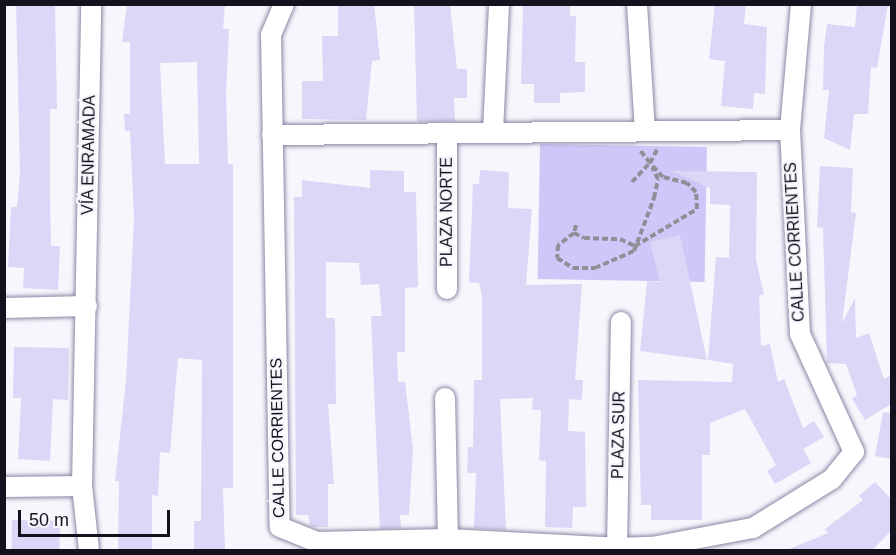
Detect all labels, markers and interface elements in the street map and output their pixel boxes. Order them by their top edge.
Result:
street label: VÍA ENRAMADA [78,94,100,216]
street label: PLAZA NORTE [437,157,457,267]
street label: CALLE CORRIENTES [781,162,809,322]
street label: CALLE CORRIENTES [267,358,289,518]
street label: PLAZA SUR [609,390,629,480]
scale bar [21,498,172,536]
text: 50 m [29,510,69,530]

